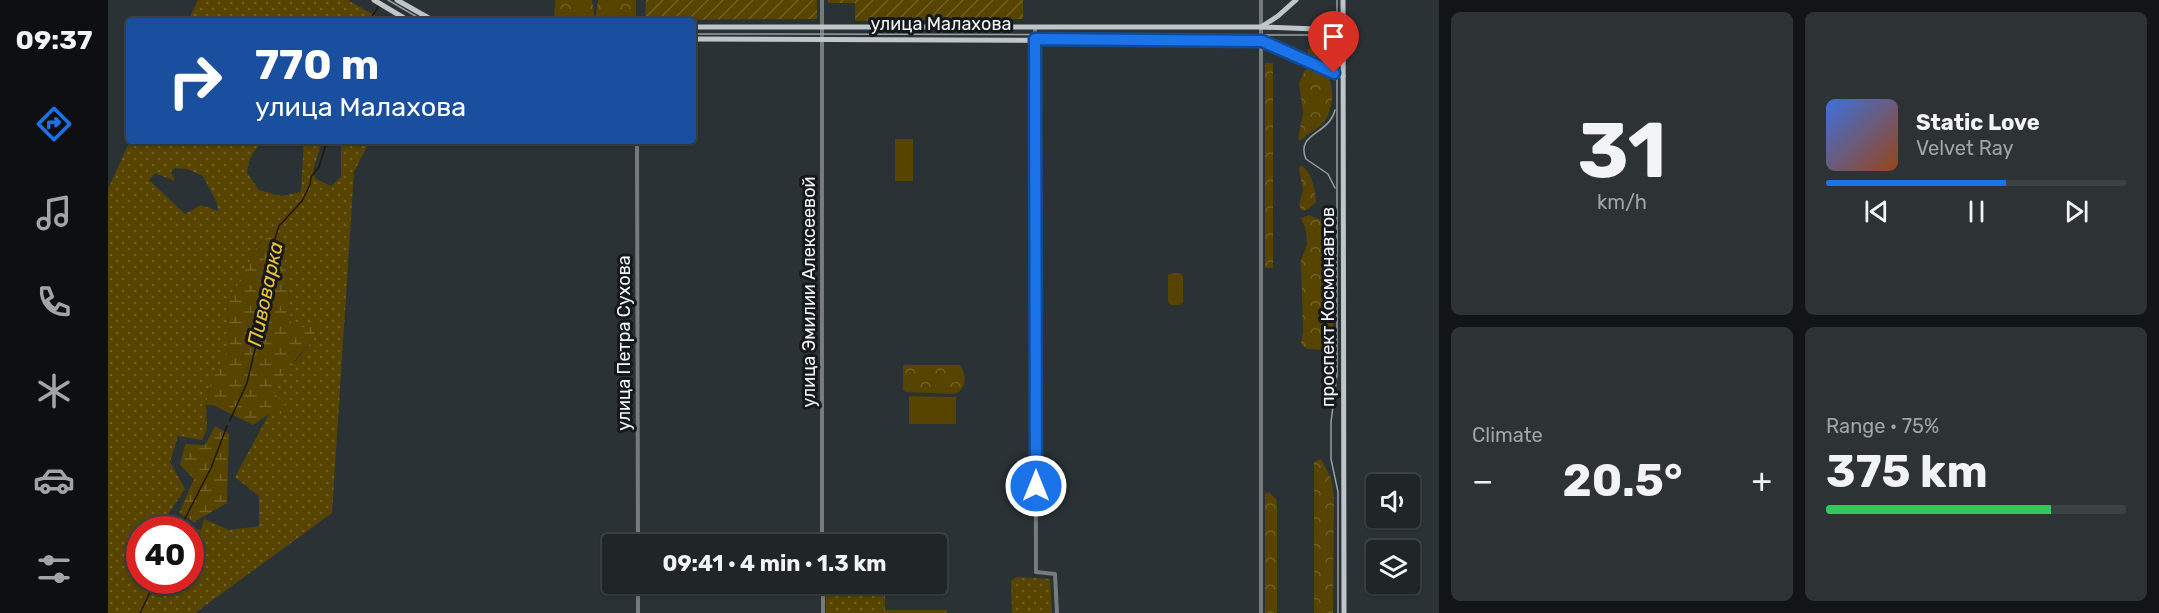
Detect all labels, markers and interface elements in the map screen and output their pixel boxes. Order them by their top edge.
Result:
pin [1308,11,1359,73]
street label: улица Малахова [871,13,1011,35]
icon: arrive [1317,20,1350,53]
text: 09:37 [16,24,92,56]
text: 770 m [255,40,379,90]
icon: right [156,42,234,120]
text: улица Малахова [255,91,466,123]
icon: directions [33,103,75,145]
text: 31 [1577,104,1667,197]
text: Static Love [1916,109,2040,136]
text: Velvet Ray [1916,136,2014,160]
street label: улица Эмилии Алексеевой [798,176,820,408]
text: km/h [1597,190,1647,214]
icon: music [33,192,75,234]
icon: previous [1860,195,1893,228]
icon: pause [1960,195,1993,228]
icon: next [2060,195,2093,228]
street label: проспект Космонавтов [1317,207,1339,407]
water label: Пивоварка [242,239,288,348]
street label: улица Петра Сухова [613,255,635,431]
icon: phone [33,281,75,323]
icon: climate [33,370,75,412]
text: Range · 75% [1826,414,1939,438]
text: Climate [1472,423,1543,447]
text: 375 km [1826,445,1988,498]
position arrow [1004,454,1068,518]
text: 20.5° [1563,454,1682,507]
icon: car [33,459,75,501]
text: − [1472,461,1493,500]
text: + [1751,461,1772,500]
map controls [1366,474,1420,594]
button: sound [1366,474,1420,528]
speed limit sign: 40 [126,516,204,594]
button: layers [1366,540,1420,594]
icon: filters [33,548,75,590]
text: 09:41 · 4 min · 1.3 km [663,550,886,577]

